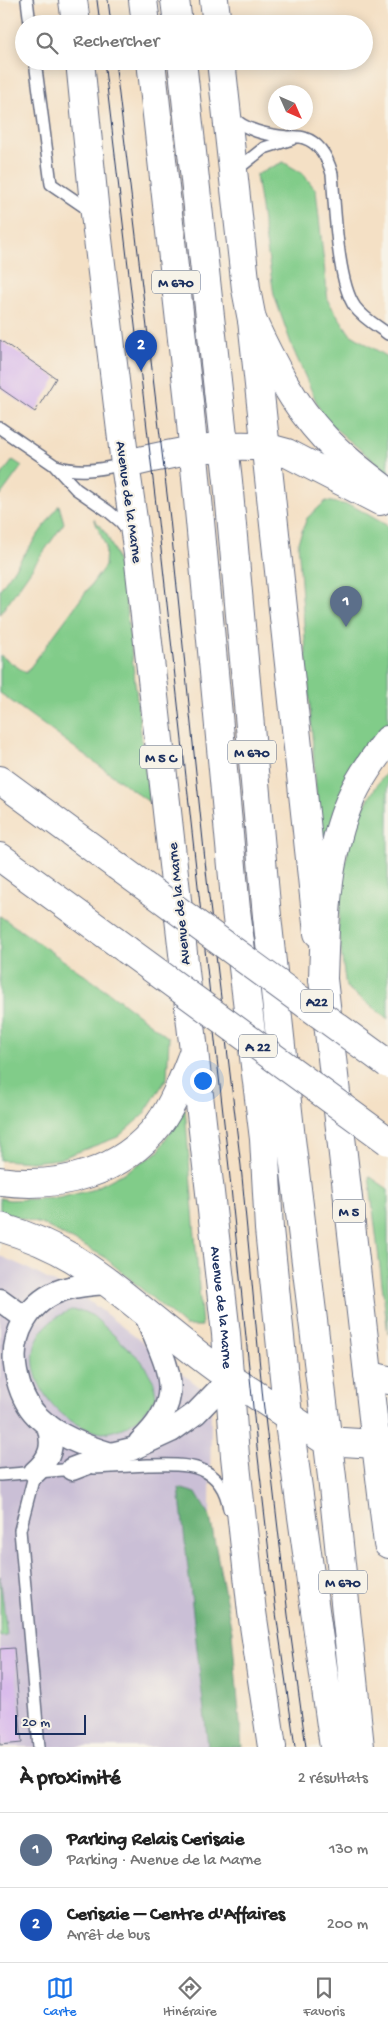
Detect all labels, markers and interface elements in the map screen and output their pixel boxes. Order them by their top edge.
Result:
search box [15,15,373,70]
icon: search [33,29,61,57]
text: Rechercher [73,31,159,54]
north arrow [268,85,313,130]
road number: M 670 [152,270,200,294]
pin: 2 [125,330,157,371]
street label: Avenue de la Marne [111,440,146,565]
pin: 1 [330,586,362,627]
road number: M 670 [228,740,276,764]
road number: M 5 C [140,746,182,769]
street label: Avenue de la Marne [165,842,195,966]
road number: A22 [301,989,333,1012]
road number: A 22 [239,1034,277,1058]
your location [190,1068,216,1094]
road number: M 5 [333,1200,365,1222]
street label: Avenue de la Marne [205,1245,236,1370]
road number: M 670 [319,1570,367,1594]
scale bar [15,1712,86,1735]
text: 20 m [22,1715,50,1732]
text: À proximité [20,1767,121,1792]
text: 2 résultats [298,1770,368,1789]
text: Parking Relais Cerisaie [67,1829,244,1852]
text: 1 [33,1841,39,1860]
text: 130 m [329,1841,368,1860]
text: Parking · Avenue de la Marne [67,1852,261,1871]
text: Cerisaie – Centre d'Affaires [67,1904,285,1927]
text: 2 [32,1916,40,1935]
text: 200 m [327,1916,368,1935]
text: Arrêt de bus [67,1927,150,1946]
tab: Carte [43,1974,76,2021]
tab: Itinéraire [163,1974,217,2021]
tab: Favoris [303,1974,345,2021]

